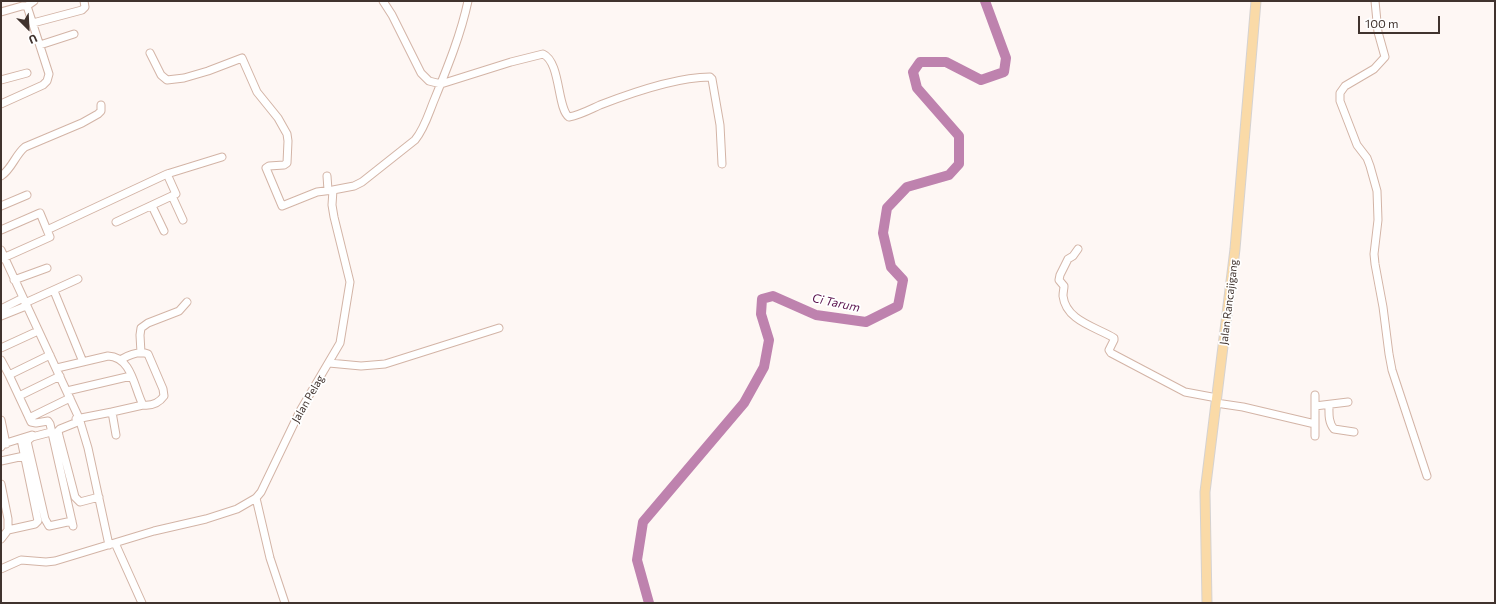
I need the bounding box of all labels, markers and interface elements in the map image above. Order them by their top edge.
north arrow [8,8,48,48]
scale bar [1360,8,1442,34]
text: 100 m [1365,16,1399,30]
text: U [27,32,39,47]
street label: Jalan Rancajigang [1217,259,1241,345]
water label: Ci Tarum [811,291,861,315]
street label: Jalan Pelag [289,373,327,425]

